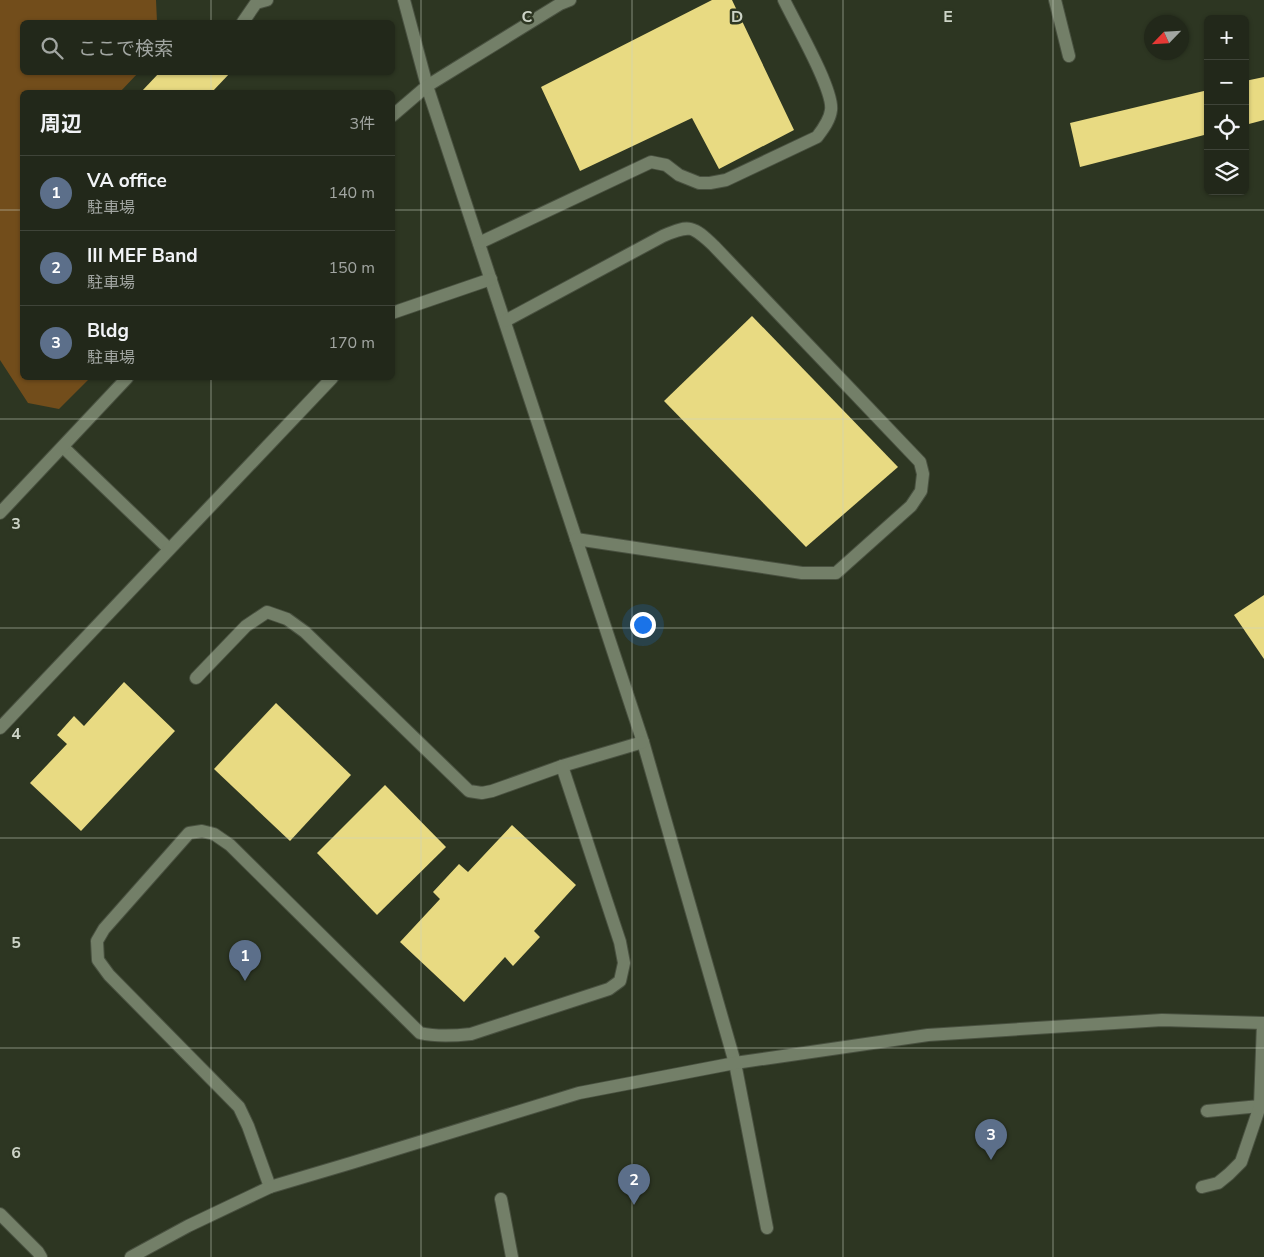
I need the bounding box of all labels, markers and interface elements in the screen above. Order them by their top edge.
text: C [522,6,533,28]
text: D [731,6,743,28]
text: E [943,6,953,28]
north arrow [1144,15,1189,60]
map controls [1204,15,1249,195]
button: + [1204,15,1249,60]
search box [20,20,395,75]
icon: search [38,34,66,62]
text: ここで検索 [78,36,173,62]
button: − [1204,60,1249,105]
button: locate [1204,105,1249,150]
text: 周辺 [40,110,82,138]
text: 3件 [349,113,375,135]
button: layers [1204,150,1249,195]
text: VA office [87,168,167,194]
text: 1 [51,182,61,204]
text: 140 m [328,182,375,204]
text: 駐車場 [87,197,135,219]
text: III MEF Band [87,243,198,269]
text: 2 [51,257,61,279]
text: 150 m [328,257,375,279]
text: 駐車場 [87,272,135,294]
text: Bldg [87,318,129,344]
text: 3 [51,332,61,354]
text: 170 m [328,332,375,354]
text: 駐車場 [87,347,135,369]
text: 3 [11,513,21,535]
your location [630,612,656,638]
text: 4 [11,723,21,745]
text: 5 [11,932,21,954]
pin: 1 [229,940,261,981]
pin: 3 [975,1119,1007,1160]
text: 6 [11,1142,21,1164]
pin: 2 [618,1164,650,1205]

